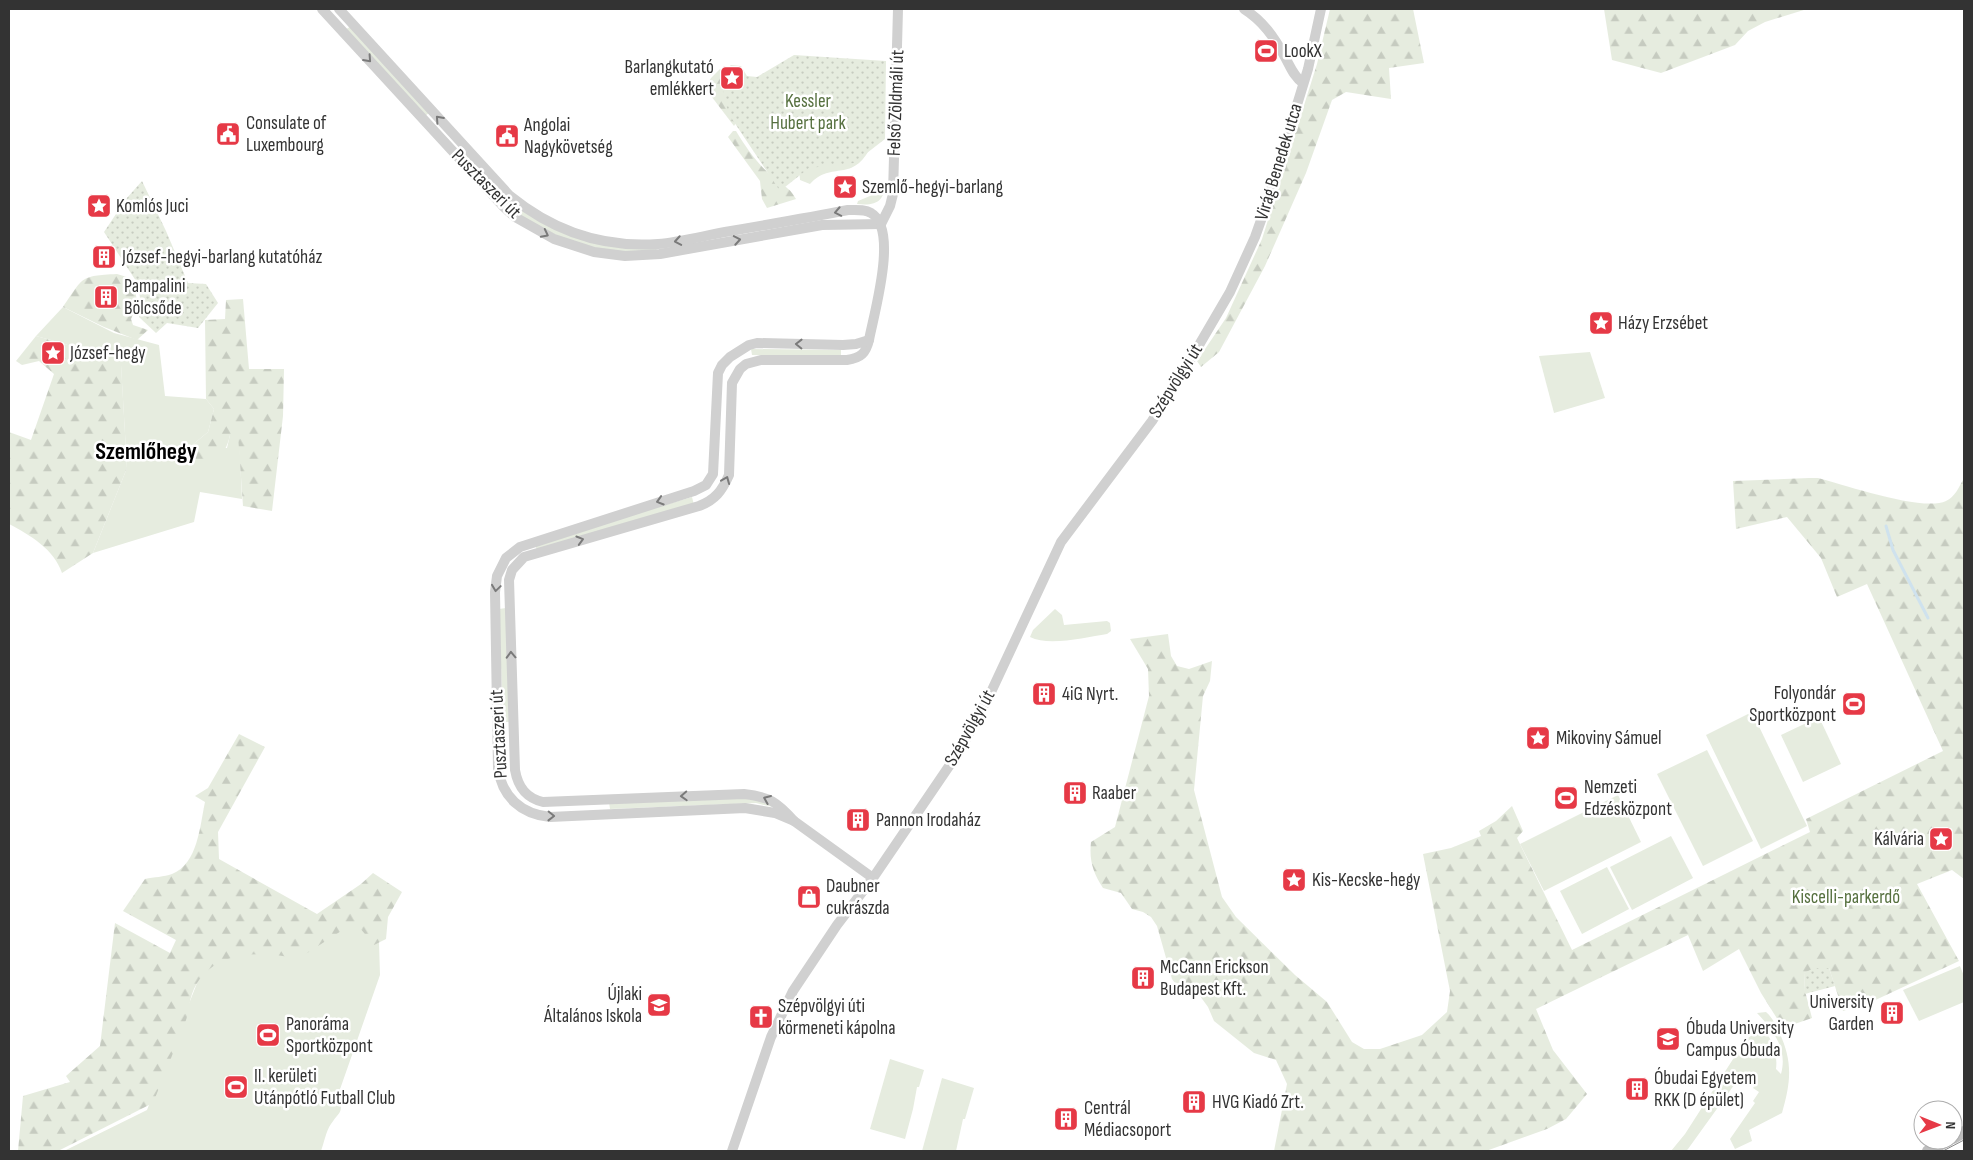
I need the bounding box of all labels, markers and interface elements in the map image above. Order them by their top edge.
sports icon: LookX [1253,38,1279,64]
place label: LookX [1284,40,1322,63]
street label: Felső Zöldmáli út [883,49,909,157]
one-way arrow [362,53,371,62]
place label: Barlangkutató emlékkert [624,56,714,101]
place icon: Barlangkutató emlékkert [719,65,745,91]
park label: Kessler Hubert park [770,90,846,135]
street label: Virág Benedek utca [1250,101,1308,223]
place label: Consulate of Luxembourg [246,112,327,157]
place label: Angolai Nagykövetség [523,114,613,159]
one-way arrow [436,115,445,124]
public building icon: Consulate of Luxembourg [215,121,241,147]
public building icon: Angolai Nagykövetség [494,123,520,149]
street label: Pusztaszeri út [446,144,526,224]
place icon: Szemlő-hegyi-barlang [832,174,858,200]
place label: Szemlő-hegyi-barlang [862,176,1003,199]
place icon: Komlós Juci [86,193,112,219]
place label: Komlós Juci [116,195,189,218]
one-way arrow [833,206,842,216]
one-way arrow [540,228,549,238]
one-way arrow [673,235,682,245]
one-way arrow [733,236,742,246]
building icon: József-hegyi-barlang kutatóház [91,244,117,270]
place label: József-hegyi-barlang kutatóház [121,246,323,269]
place label: Pampalini Bölcsőde [124,275,186,320]
building icon: Pampalini Bölcsőde [93,284,119,310]
place icon: Házy Erzsébet [1588,310,1614,336]
place label: Házy Erzsébet [1618,312,1708,335]
one-way arrow [794,339,802,349]
street label: Szépvölgyi út [1144,339,1208,423]
place icon: József-hegy [40,340,66,366]
place label: József-hegy [69,342,146,365]
district label: Szemlőhegy [95,437,197,466]
one-way arrow [720,476,730,485]
one-way arrow [656,496,665,506]
one-way arrow [576,535,584,545]
one-way arrow [491,584,501,592]
one-way arrow [505,651,516,659]
building icon: 4iG Nyrt. [1031,681,1057,707]
place label: Folyondár Sportközpont [1749,682,1837,727]
place label: 4iG Nyrt. [1062,683,1118,706]
street label: Szépvölgyi út [940,686,1000,770]
street label: Pusztaszeri út [485,689,513,779]
sports icon: Folyondár Sportközpont [1841,691,1867,717]
place icon: Mikoviny Sámuel [1525,725,1551,751]
place label: Mikoviny Sámuel [1556,727,1662,750]
place label: Nemzeti Edzésközpont [1584,776,1672,821]
building icon: Raaber [1062,780,1088,806]
place label: Raaber [1092,782,1137,805]
sports icon: Nemzeti Edzésközpont [1553,785,1579,811]
one-way arrow [680,791,688,802]
one-way arrow [763,795,772,806]
building icon: Pannon Irodaház [845,807,871,833]
place label: Pannon Irodaház [876,809,981,832]
one-way arrow [547,811,555,821]
place icon: Kálvária [1928,826,1954,852]
place label: Kálvária [1874,828,1924,851]
place icon: Kis-Kecske-hegy [1281,867,1307,893]
place label: Kis-Kecske-hegy [1312,869,1421,892]
place label: Daubner cukrászda [826,875,890,920]
shop icon: Daubner cukrászda [796,884,822,910]
park label: Kiscelli-parkerdő [1792,886,1900,909]
place label: McCann Erickson Budapest Kft. [1160,956,1269,1001]
building icon: McCann Erickson Budapest Kft. [1130,965,1156,991]
place label: Újlaki Általános Iskola [543,983,642,1028]
place label: University Garden [1809,991,1875,1036]
school or university icon: Újlaki Általános Iskola [646,992,672,1018]
place label: Szépvölgyi úti körmeneti kápolna [778,995,896,1040]
building icon: University Garden [1879,1000,1905,1026]
church icon: Szépvölgyi úti körmeneti kápolna [748,1004,774,1030]
place label: Panoráma Sportközpont [286,1013,373,1058]
place label: Óbuda University Campus Óbuda [1686,1017,1795,1062]
sports icon: Panoráma Sportközpont [255,1022,281,1048]
school or university icon: Óbuda University Campus Óbuda [1655,1026,1681,1052]
place label: II. kerületi Utánpótló Futball Club [254,1065,395,1110]
place label: Óbudai Egyetem RKK (D épület) [1654,1067,1756,1112]
sports icon: II. kerületi Utánpótló Futball Club [223,1074,249,1100]
building icon: Óbudai Egyetem RKK (D épület) [1624,1076,1650,1102]
building icon: HVG Kiadó Zrt. [1181,1089,1207,1115]
place label: HVG Kiadó Zrt. [1212,1091,1304,1114]
place label: Centrál Médiacsoport [1084,1097,1171,1142]
north arrow [1913,1100,1963,1150]
building icon: Centrál Médiacsoport [1053,1106,1079,1132]
text: N [1942,1121,1959,1129]

